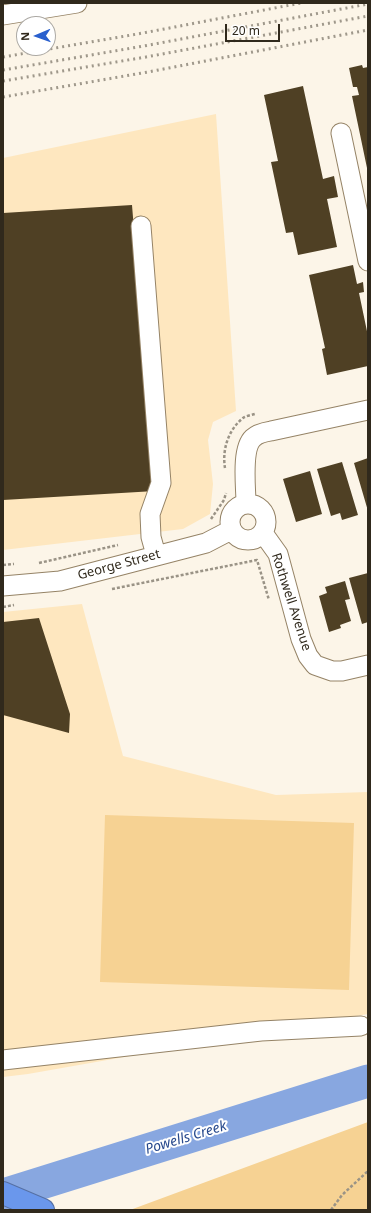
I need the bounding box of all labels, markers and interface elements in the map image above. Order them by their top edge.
north arrow [16,16,56,56]
scale bar [227,16,282,42]
text: 20 m [232,22,260,39]
text: N [17,32,32,41]
street label: George Street [76,546,162,584]
street label: Rothwell Avenue [268,551,314,653]
water label: Powells Creek [143,1118,229,1158]

